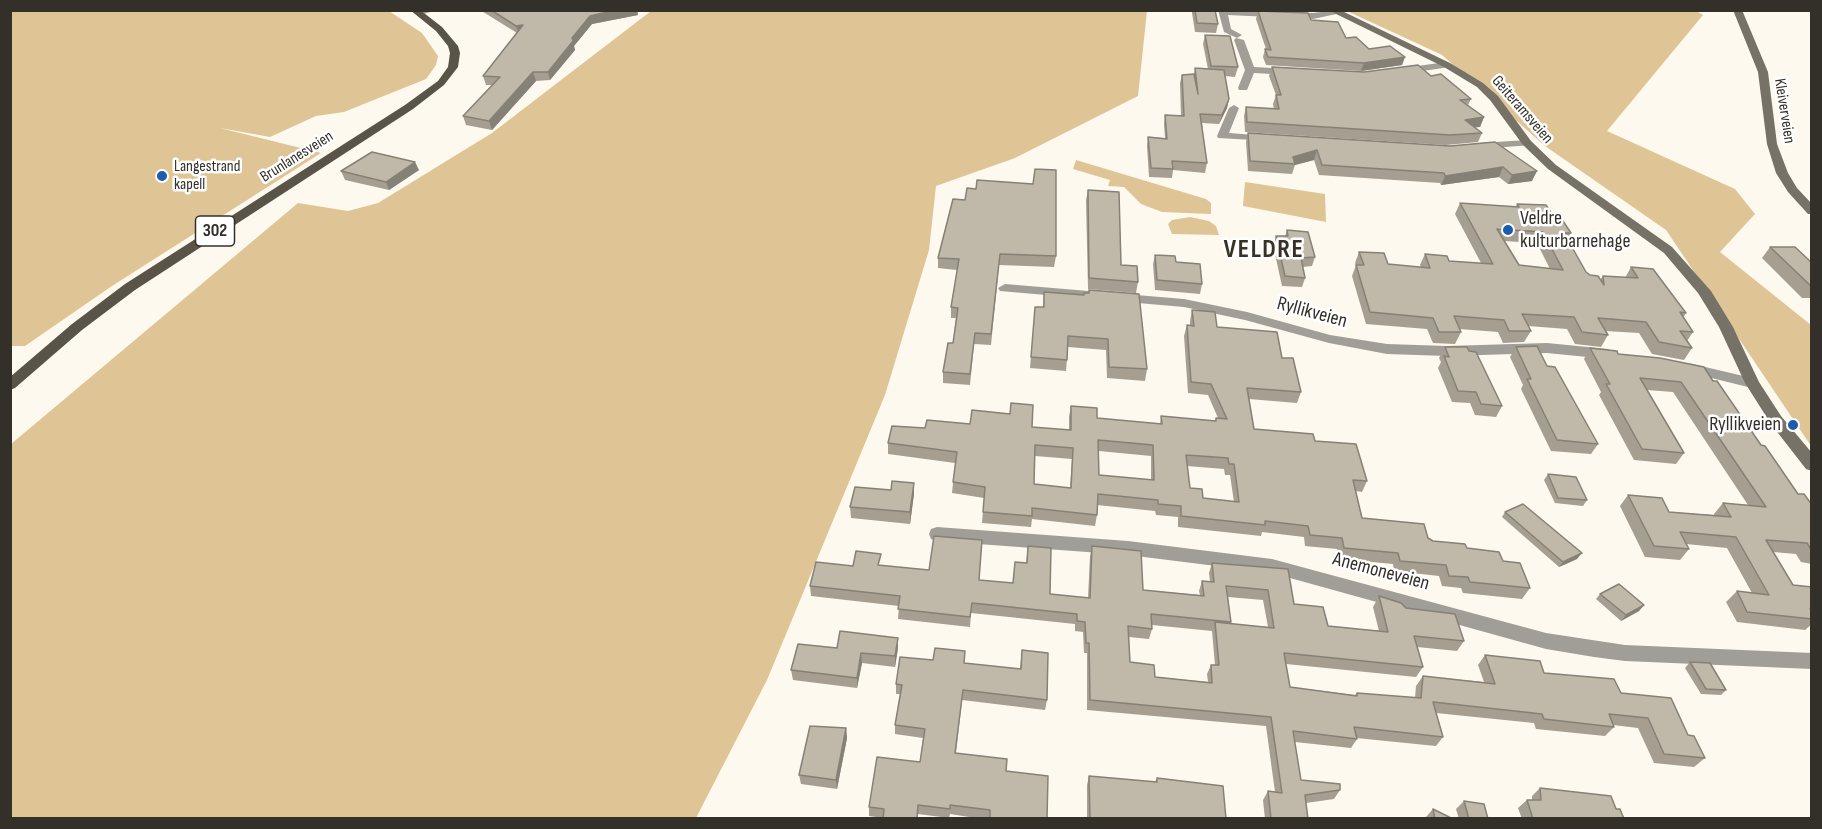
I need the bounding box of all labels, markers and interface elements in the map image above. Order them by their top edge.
street label: Geiteramsveien [1487,72,1557,148]
street label: Kleiverveien [1769,77,1799,145]
street label: Brunlanesveien [257,127,337,187]
place label: Langestrand kapell [174,157,240,195]
marker: Langestrand kapell [155,169,169,183]
place label: Veldre kulturbarnehage [1520,207,1630,254]
road number: 302 [196,216,234,246]
marker: Veldre kulturbarnehage [1501,223,1515,237]
district label: VELDRE [1224,234,1304,266]
street label: Ryllikveien [1274,292,1350,334]
place label: Ryllikveien [1709,413,1781,437]
marker: Ryllikveien [1786,418,1800,432]
street label: Anemoneveien [1330,548,1432,596]

